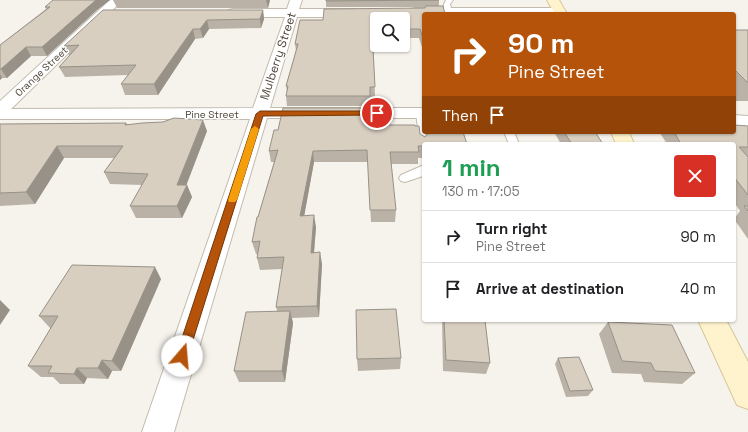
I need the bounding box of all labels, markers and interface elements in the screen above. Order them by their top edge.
street label: Mulberry Street [256,10,300,102]
map controls [370,12,410,52]
button: search [370,12,410,52]
text: 90 m [508,25,574,61]
icon: right [442,28,494,80]
street label: Orange Street [12,43,71,99]
text: Pine Street [508,60,605,83]
pin [360,96,394,130]
icon: arrive [366,102,388,124]
icon: arrive [486,104,508,126]
text: Then [442,106,478,125]
street label: Pine Street [185,108,239,121]
text: 1 min [442,152,501,183]
button: close [674,155,716,197]
text: 130 m · 17:05 [442,183,519,200]
text: Turn right [476,219,547,238]
icon: right [442,226,464,248]
text: 90 m [680,227,716,246]
text: Pine Street [476,238,546,255]
icon: arrive [442,278,464,300]
text: Arrive at destination [476,279,624,298]
text: 40 m [680,279,716,298]
position arrow [161,335,203,377]

